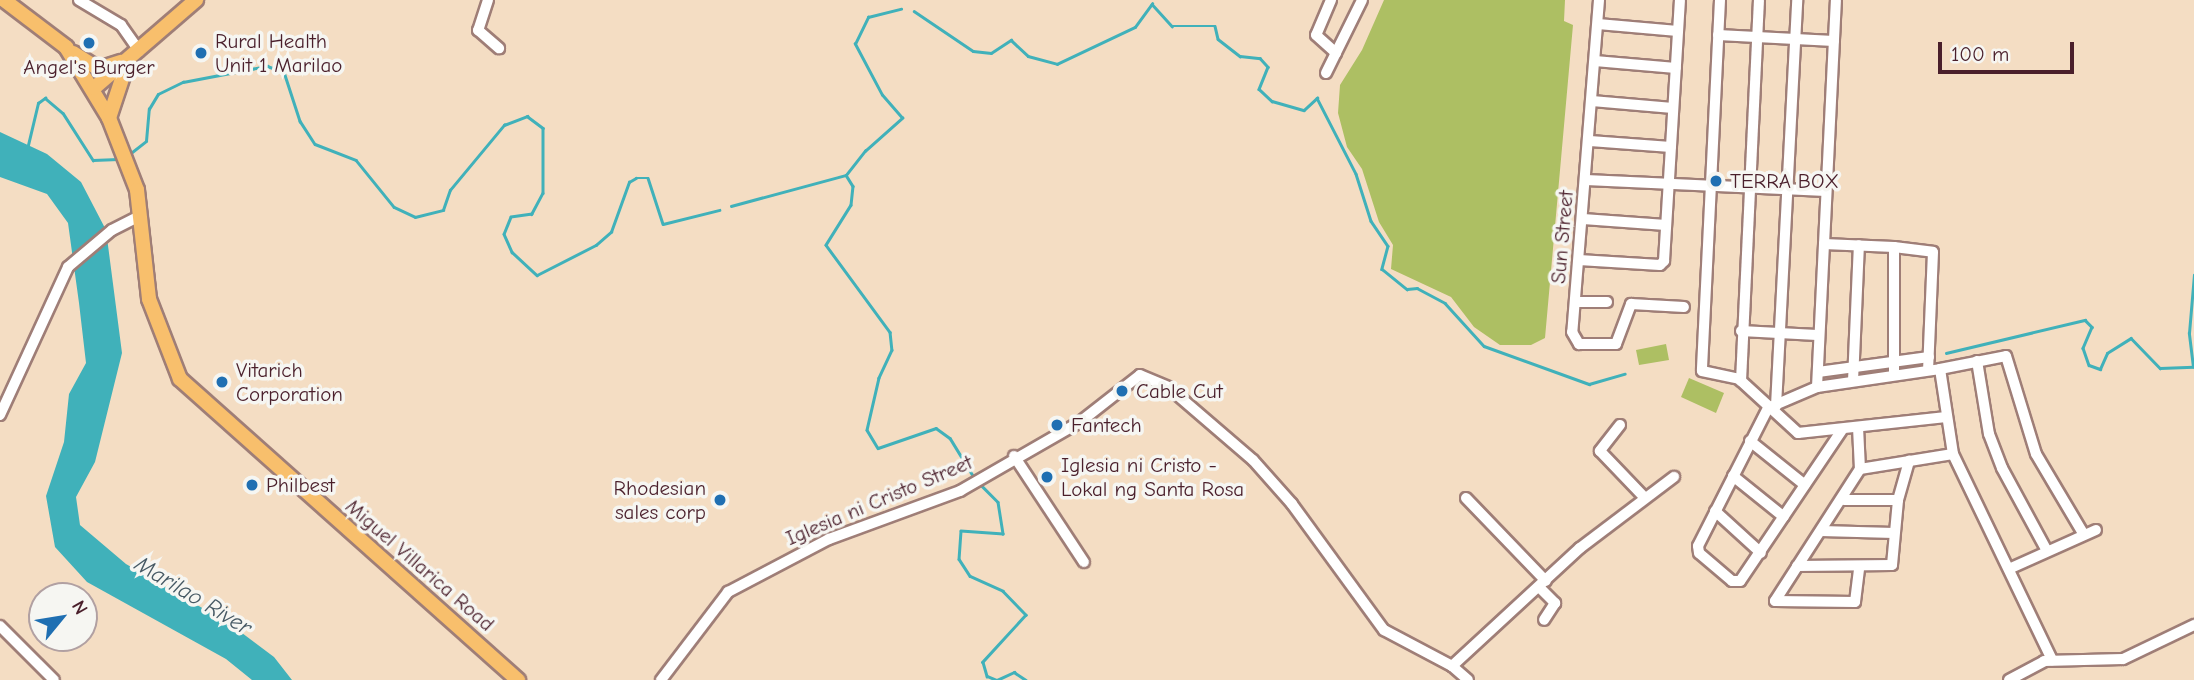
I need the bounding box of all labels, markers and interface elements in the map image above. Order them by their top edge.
place label: Rural Health Unit 1 Marilao [215,28,342,78]
scale bar [1942,28,2078,72]
marker: Angel's Burger [81,35,97,51]
text: 100 m [1951,42,2009,66]
marker: Rural Health Unit 1 Marilao [193,45,209,61]
place label: Angel's Burger [23,54,155,80]
place label: TERRA BOX [1730,168,1839,194]
marker: TERRA BOX [1708,173,1724,189]
street label: Sun Street [1545,189,1579,285]
place label: Vitarich Corporation [236,357,343,407]
marker: Vitarich Corporation [214,374,230,390]
place label: Cable Cut [1136,378,1223,404]
marker: Cable Cut [1114,383,1130,399]
place label: Fantech [1071,412,1142,438]
marker: Fantech [1049,417,1065,433]
street label: Iglesia ni Cristo Street [782,449,976,551]
place label: Iglesia ni Cristo - Lokal ng Santa Rosa [1061,452,1244,502]
marker: Iglesia ni Cristo - Lokal ng Santa Rosa [1039,469,1055,485]
place label: Philbest [266,472,335,498]
place label: Rhodesian sales corp [614,475,706,525]
marker: Philbest [244,477,260,493]
marker: Rhodesian sales corp [712,492,728,508]
street label: Miguel Villarica Road [340,494,500,636]
water label: Marilao River [130,550,256,642]
north arrow [28,582,98,652]
text: N [67,597,92,618]

